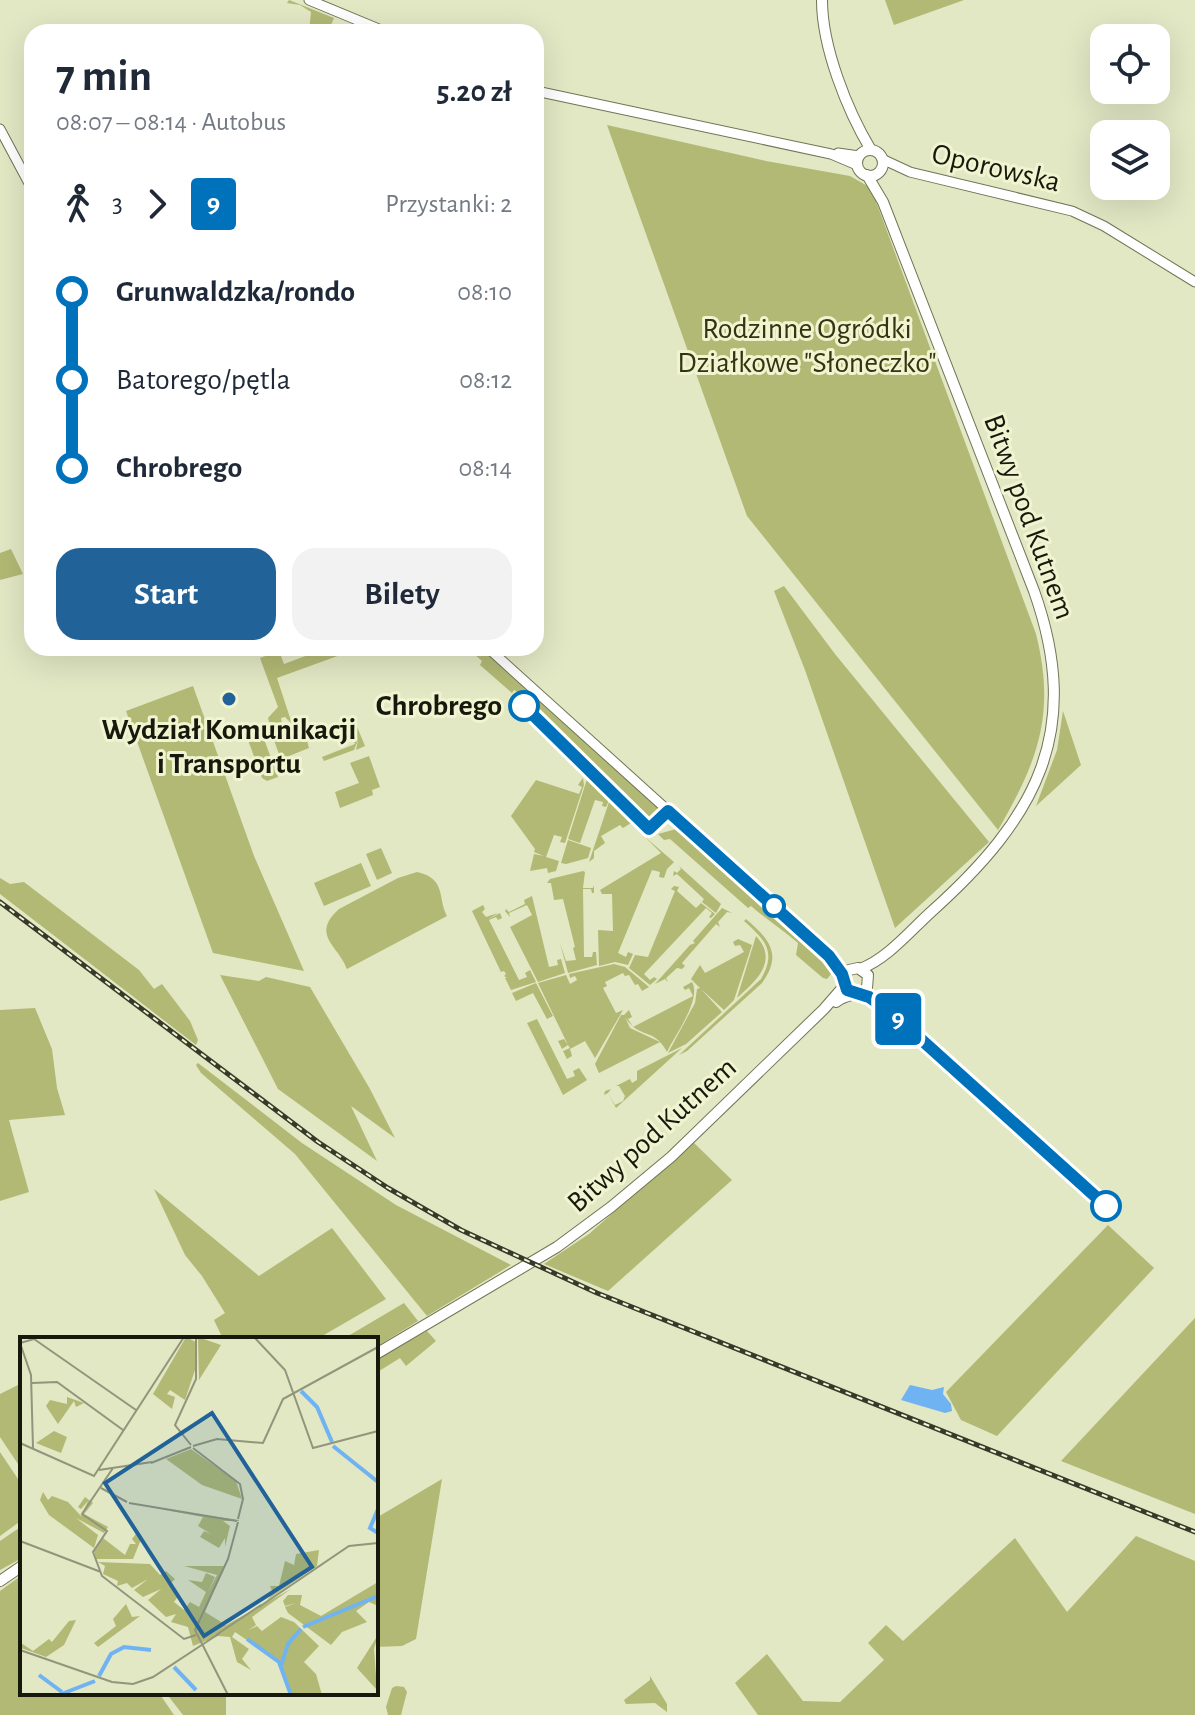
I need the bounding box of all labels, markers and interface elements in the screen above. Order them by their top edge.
map controls [1090,24,1170,200]
button: locate [1090,24,1170,104]
text: 7 min [56,55,152,99]
text: 5.20 zł [437,77,512,107]
text: 08:07 – 08:14 · Autobus [56,109,286,135]
button: layers [1090,120,1170,200]
street label: Oporowska [929,139,1063,197]
icon: walk [56,182,100,226]
icon: forward [135,182,179,226]
text: 9 [207,190,220,218]
text: 3 [112,191,123,217]
text: Przystanki: 2 [385,191,512,217]
text: Grunwaldzka/rondo [116,277,355,307]
text: 08:10 [457,279,512,305]
park label: Rodzinne Ogródki Działkowe "Słoneczko" [677,314,937,378]
text: Batorego/pętla [116,365,291,395]
text: 08:12 [459,367,512,393]
street label: Bitwy pod Kutnem [978,411,1080,623]
text: Chrobrego [116,453,242,483]
text: 08:14 [459,455,512,481]
button: Start [56,548,276,640]
button: Bilety [292,548,512,640]
marker: Wydział Komunikacji i Transportu [220,690,238,708]
place label: Chrobrego [376,691,502,721]
marker: Chrobrego [509,691,539,721]
place label: Wydział Komunikacji i Transportu [102,715,356,779]
unlabelled marker [763,895,785,917]
line badge: 9 [872,993,924,1045]
text: 9 [891,1005,905,1033]
street label: Bitwy pod Kutnem [562,1052,742,1218]
unlabelled marker [1091,1191,1121,1221]
inset map [20,1337,378,1695]

